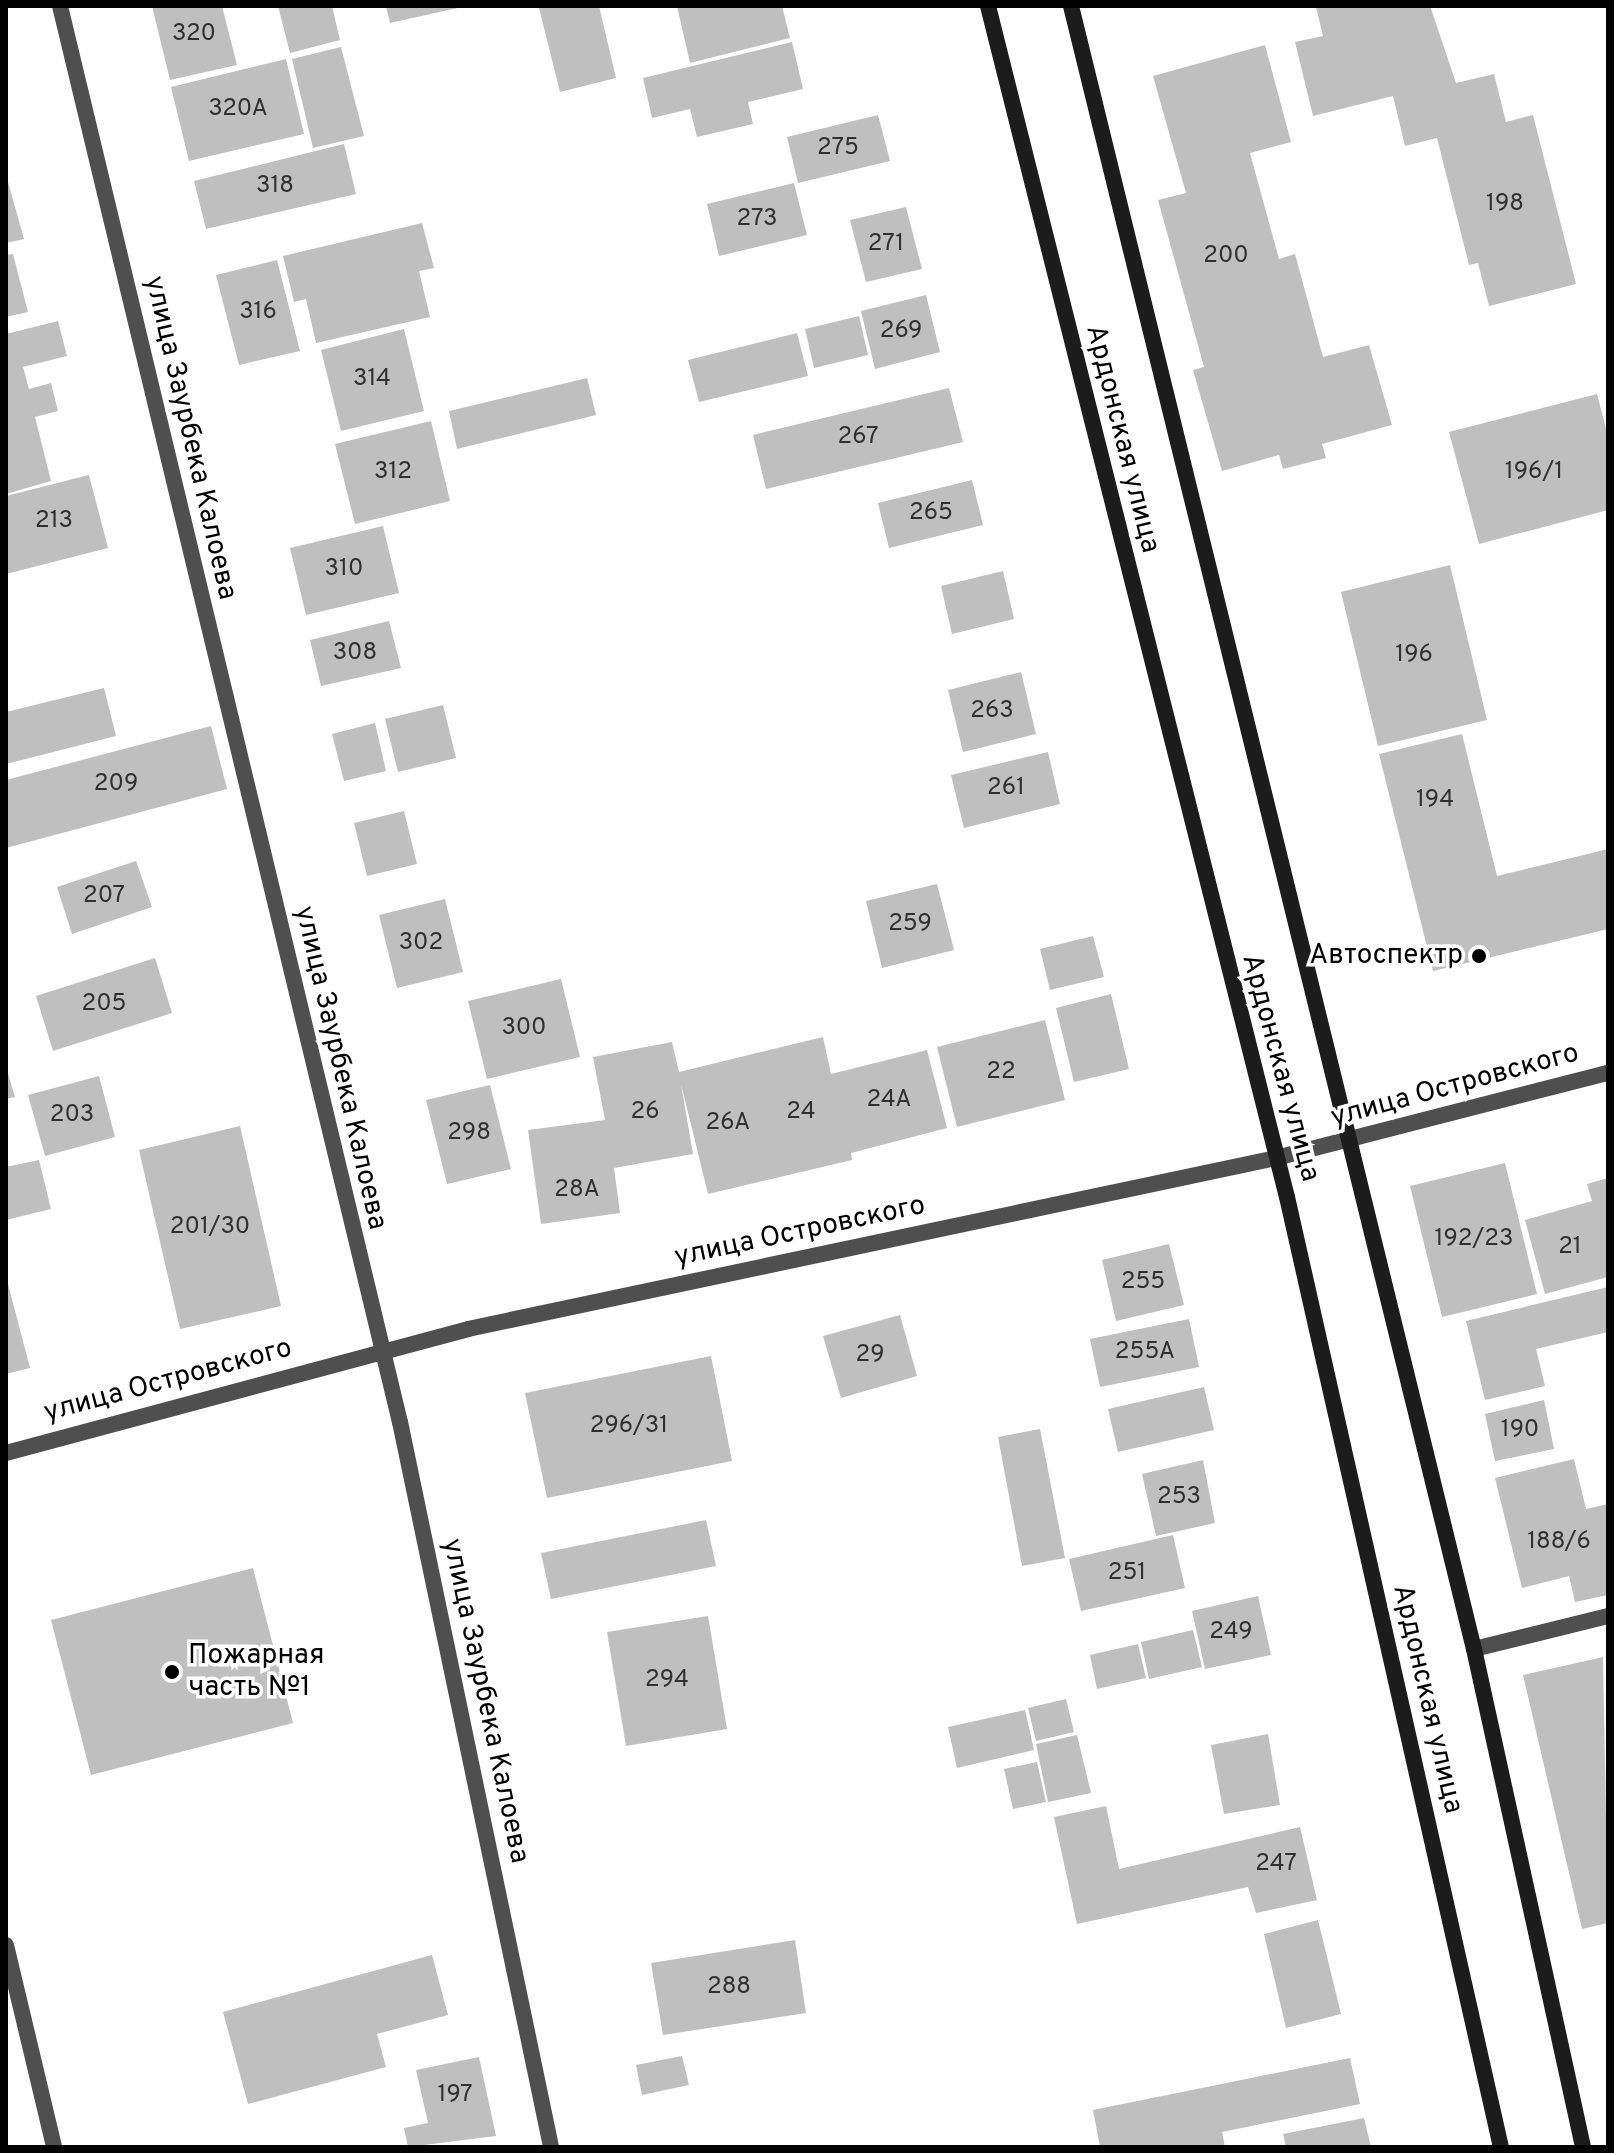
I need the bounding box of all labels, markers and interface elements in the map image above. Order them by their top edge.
house number: 320 [172,21,216,49]
house number: 320А [208,96,268,124]
house number: 275 [817,135,859,163]
house number: 318 [256,173,294,201]
house number: 198 [1486,191,1524,219]
house number: 273 [736,206,778,234]
house number: 271 [868,231,904,259]
house number: 200 [1203,243,1249,271]
street label: улица Заурбека Калоева [136,273,244,603]
house number: 316 [239,299,277,327]
house number: 269 [880,318,922,346]
street label: Ардонская улица [1077,321,1167,557]
house number: 314 [353,366,391,394]
house number: 267 [837,424,879,452]
house number: 312 [374,459,412,487]
house number: 196/1 [1505,459,1563,487]
house number: 265 [909,500,953,528]
house number: 213 [35,508,73,536]
house number: 310 [325,556,363,584]
house number: 308 [333,640,377,668]
house number: 196 [1395,642,1433,670]
house number: 263 [970,698,1014,726]
house number: 209 [94,771,138,799]
house number: 261 [987,775,1025,803]
house number: 194 [1416,787,1454,815]
house number: 207 [83,883,125,911]
street label: улица Заурбека Калоева [286,903,394,1233]
house number: 259 [888,911,932,939]
house number: 302 [399,930,443,958]
place label: Автоспектр [1309,939,1463,973]
marker: Автоспектр [1470,947,1488,965]
street label: Ардонская улица [1234,951,1326,1185]
house number: 205 [82,991,126,1019]
house number: 300 [502,1015,546,1043]
street label: улица Островского [1327,1037,1583,1135]
house number: 22 [986,1059,1016,1087]
house number: 24А [866,1087,912,1115]
house number: 26 [630,1099,660,1127]
house number: 24 [786,1099,816,1127]
house number: 203 [50,1102,94,1130]
house number: 26А [706,1110,750,1138]
house number: 298 [447,1120,491,1148]
house number: 28А [554,1177,600,1205]
street label: улица Островского [672,1189,928,1275]
house number: 201/30 [170,1214,250,1242]
house number: 192/23 [1435,1226,1513,1254]
house number: 21 [1558,1234,1582,1262]
house number: 255 [1121,1269,1165,1297]
street label: улица Островского [40,1332,296,1430]
house number: 255А [1115,1339,1175,1367]
house number: 29 [855,1342,885,1370]
house number: 296/31 [590,1413,668,1441]
house number: 190 [1501,1417,1539,1445]
house number: 253 [1157,1484,1201,1512]
house number: 188/6 [1527,1529,1591,1557]
street label: улица Заурбека Калоева [434,1536,536,1866]
house number: 251 [1108,1560,1146,1588]
street label: Ардонская улица [1384,1581,1470,1817]
house number: 249 [1209,1619,1253,1647]
place label: Пожарная часть №1 [188,1639,325,1705]
marker: Пожарная часть №1 [163,1663,181,1681]
house number: 294 [645,1667,689,1695]
house number: 247 [1255,1851,1297,1879]
house number: 288 [707,1974,751,2002]
house number: 197 [437,2082,473,2110]

